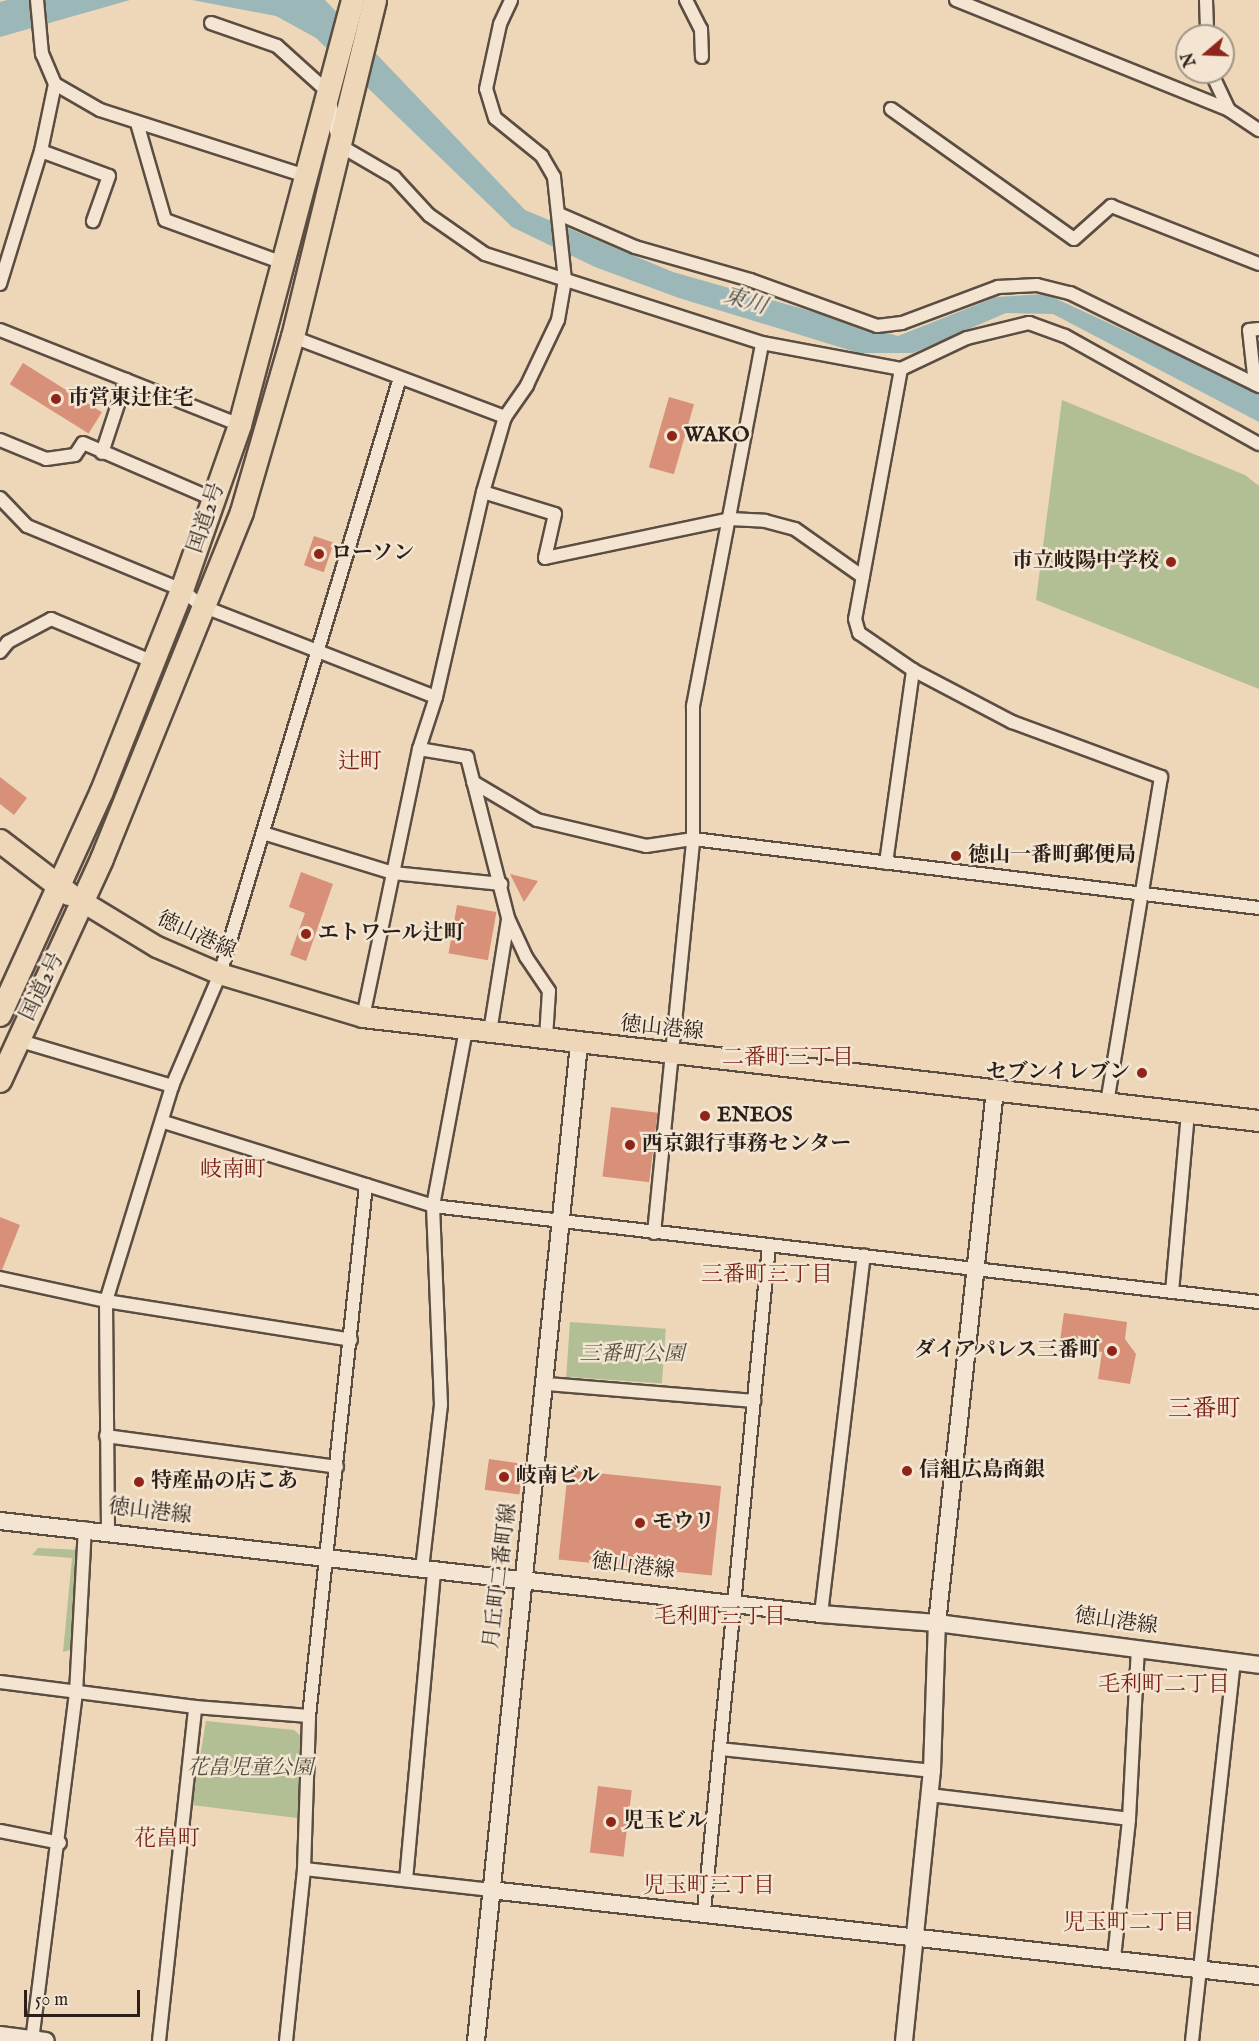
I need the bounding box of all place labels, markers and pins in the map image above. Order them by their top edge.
place label: 市営東辻住宅 [68,386,194,412]
marker: 市営東辻住宅 [49,392,63,406]
place label: WAKO [684,423,749,449]
marker: WAKO [665,429,679,443]
place label: ローソン [331,541,415,567]
marker: ローソン [312,547,326,561]
place label: 市立岐陽中学校 [1012,549,1159,575]
marker: 市立岐陽中学校 [1164,555,1178,569]
place label: 徳山一番町郵便局 [968,843,1136,869]
marker: 徳山一番町郵便局 [949,849,963,863]
place label: エトワール辻町 [318,921,465,947]
marker: エトワール辻町 [299,927,313,941]
place label: セブンイレブン [983,1060,1130,1086]
marker: セブンイレブン [1135,1066,1149,1080]
place label: ENEOS [717,1103,792,1129]
marker: ENEOS [698,1109,712,1123]
place label: 西京銀行事務センター [642,1132,852,1158]
marker: 西京銀行事務センター [623,1138,637,1152]
place label: ダイアパレス三番町 [911,1338,1100,1364]
marker: ダイアパレス三番町 [1105,1344,1119,1358]
place label: 信組広島商銀 [919,1458,1045,1484]
place label: 岐南ビル [516,1464,600,1490]
marker: 信組広島商銀 [900,1464,914,1478]
place label: 特産品の店こあ [151,1469,298,1495]
marker: 岐南ビル [497,1470,511,1484]
marker: 特産品の店こあ [132,1475,146,1489]
place label: モウリ [652,1510,715,1536]
marker: モウリ [633,1516,647,1530]
place label: 児玉ビル [623,1809,707,1835]
marker: 児玉ビル [604,1815,618,1829]

